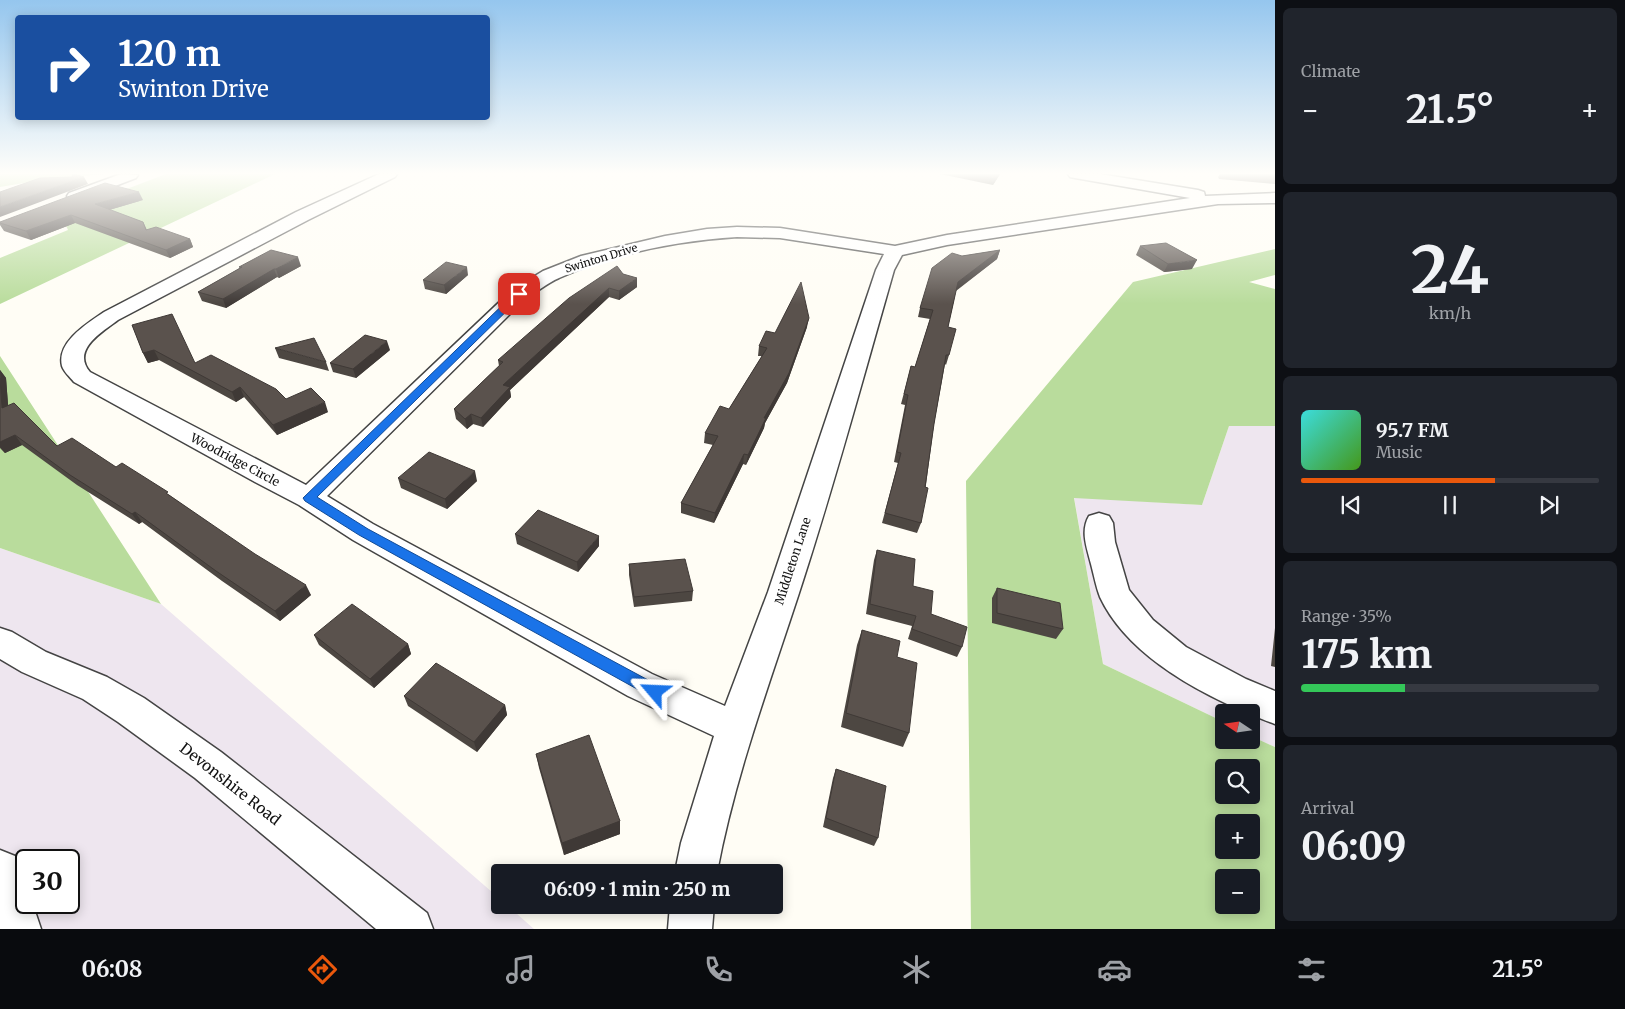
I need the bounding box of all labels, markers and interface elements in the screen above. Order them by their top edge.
text: 120 m [118,32,221,76]
icon: right [35,35,100,100]
text: Climate [1301,61,1360,81]
text: Swinton Drive [118,75,269,103]
text: 21.5° [1406,86,1494,133]
text: − [1301,92,1320,128]
text: + [1580,92,1599,128]
text: 24 [1411,229,1489,311]
street label: Swinton Drive [563,240,639,276]
pin [498,273,540,315]
icon: arrive [505,280,533,308]
text: km/h [1429,303,1471,323]
text: 95.7 FM [1376,418,1449,442]
street label: Woodridge Circle [187,429,282,489]
text: Music [1376,442,1422,462]
icon: previous [1337,491,1365,519]
icon: pause [1436,491,1464,519]
icon: next [1535,491,1563,519]
street label: Middleton Lane [771,515,814,606]
text: Range · 35% [1301,606,1392,626]
text: 175 km [1301,631,1432,678]
position arrow [628,665,680,717]
north arrow [1215,704,1260,749]
map controls [1215,704,1260,914]
street label: Devonshire Road [176,738,285,829]
button: search [1215,759,1260,804]
text: Arrival [1301,798,1354,818]
button: + [1215,814,1260,859]
text: 06:09 [1301,823,1407,870]
speed limit sign: 30 [15,849,80,914]
button: − [1215,869,1260,914]
text: 06:09 · 1 min · 250 m [544,877,730,901]
icon: directions [305,952,340,987]
icon: music [503,952,538,987]
icon: phone [701,952,736,987]
icon: climate [899,952,934,987]
icon: car [1097,952,1132,987]
icon: filters [1294,952,1329,987]
text: 06:08 [81,955,142,983]
text: 21.5° [1492,955,1544,983]

